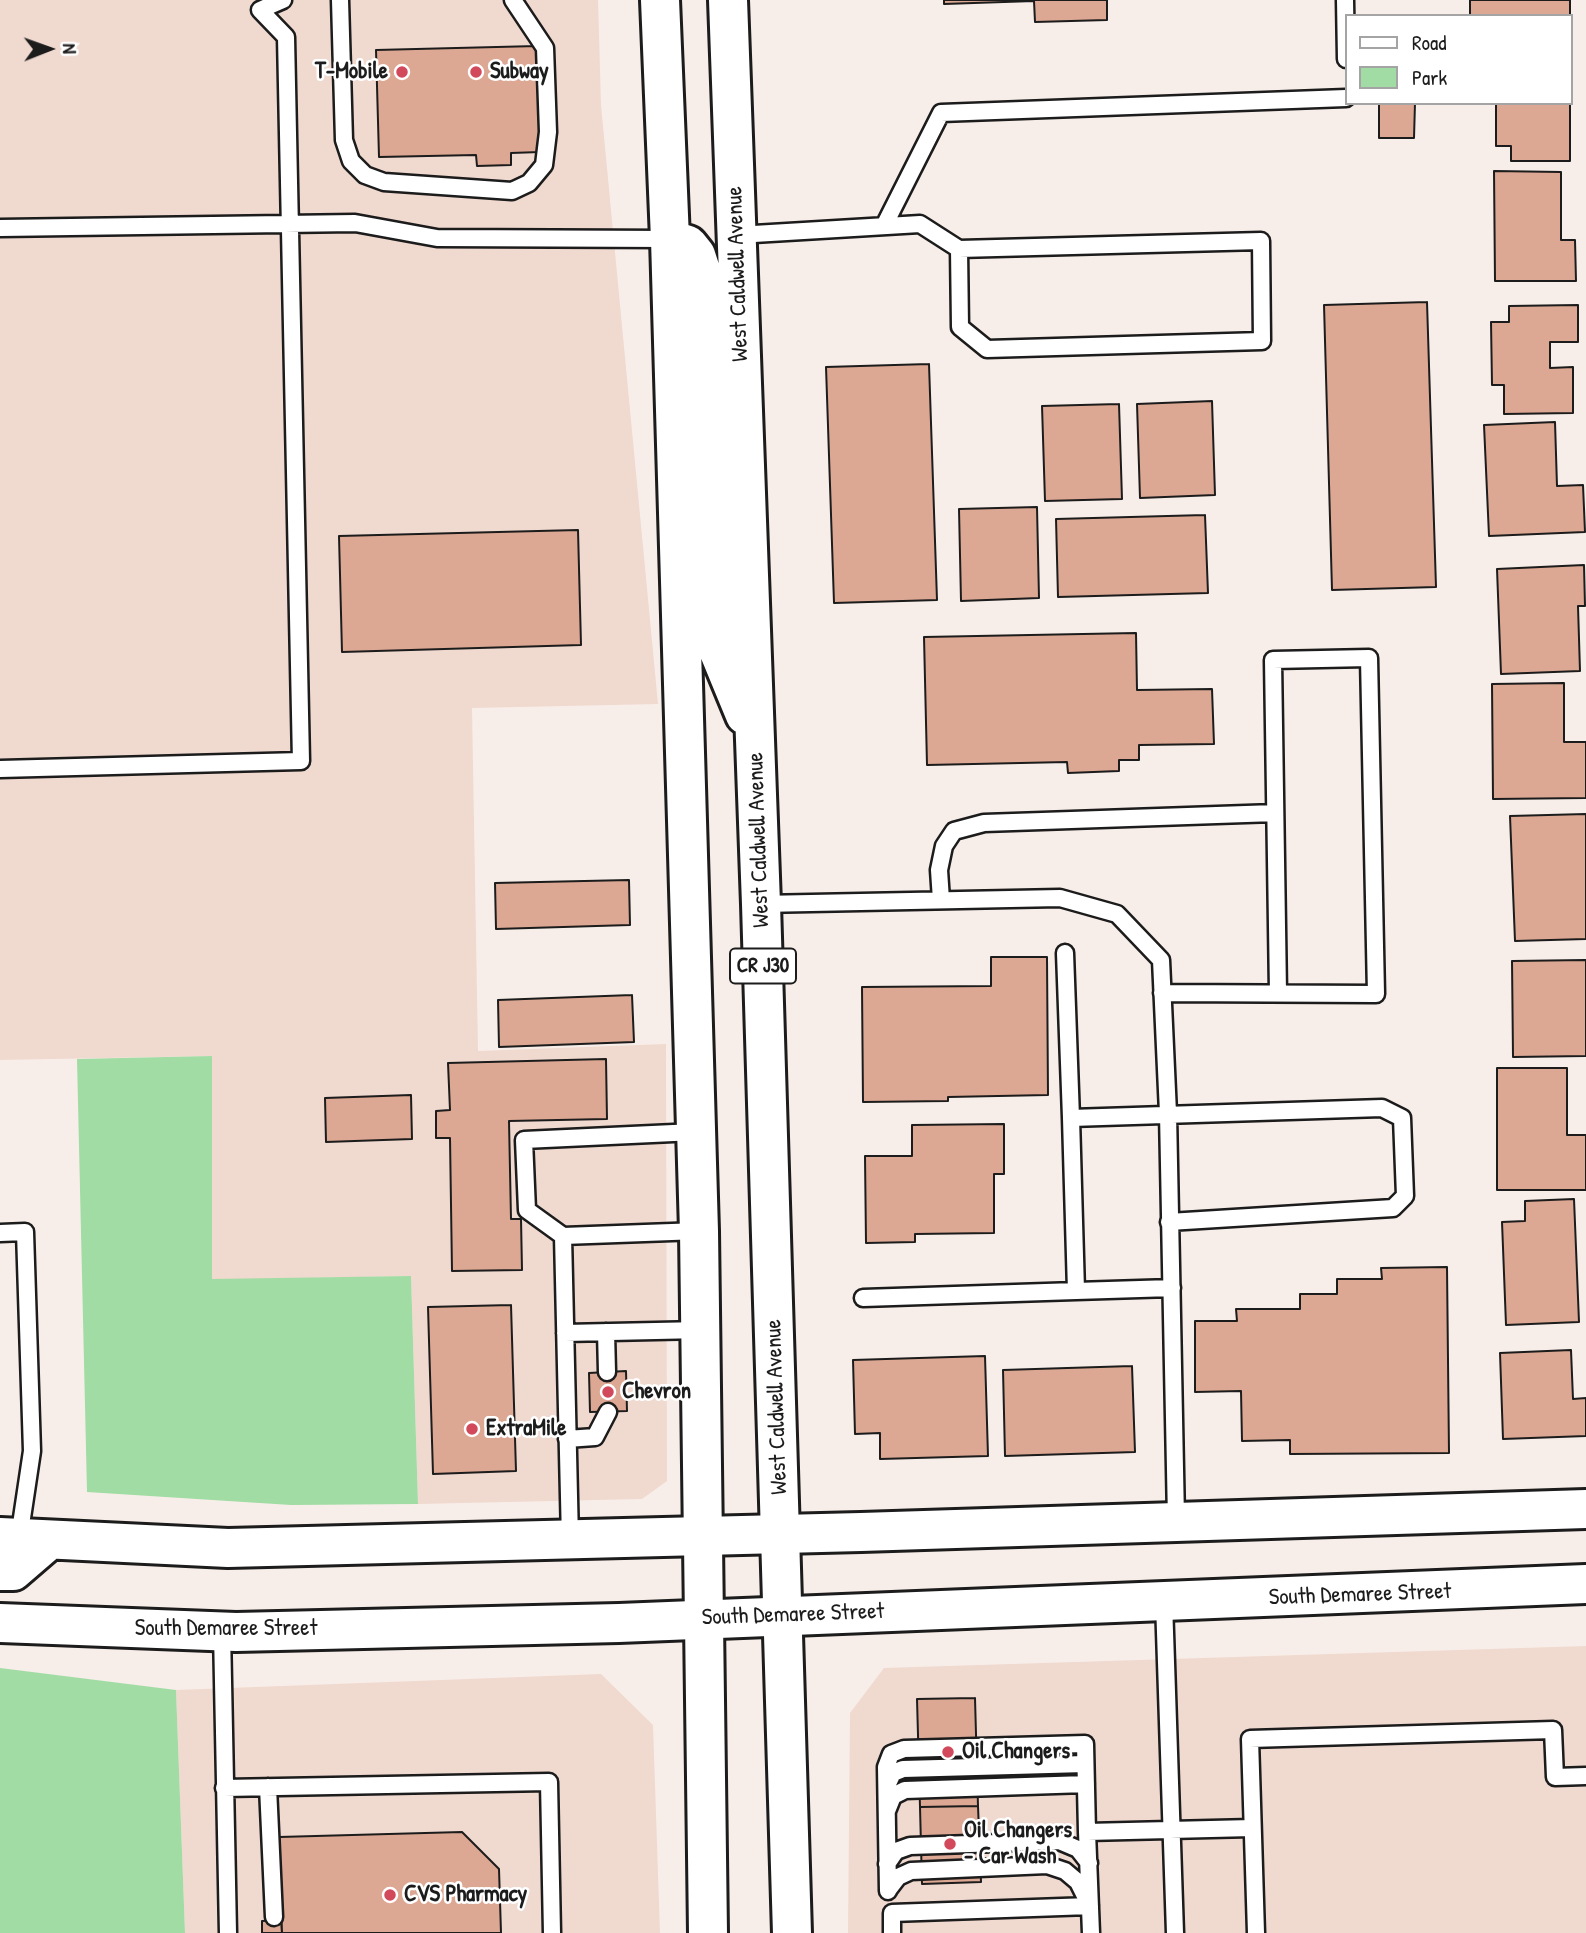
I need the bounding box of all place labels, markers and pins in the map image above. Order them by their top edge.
place label: T-Mobile [315,58,388,86]
place label: Subway [490,58,549,86]
marker: T-Mobile [394,64,410,80]
marker: Subway [468,64,484,80]
place label: Chevron [622,1378,691,1406]
marker: Chevron [600,1384,616,1400]
place label: ExtraMile [486,1415,566,1443]
marker: ExtraMile [464,1421,480,1437]
place label: Oil Changers [962,1738,1070,1766]
marker: Oil Changers [940,1744,956,1760]
place label: Oil Changers - Car Wash [964,1817,1072,1871]
marker: Oil Changers - Car Wash [942,1836,958,1852]
place label: CVS Pharmacy [404,1881,527,1909]
marker: CVS Pharmacy [382,1887,398,1903]

